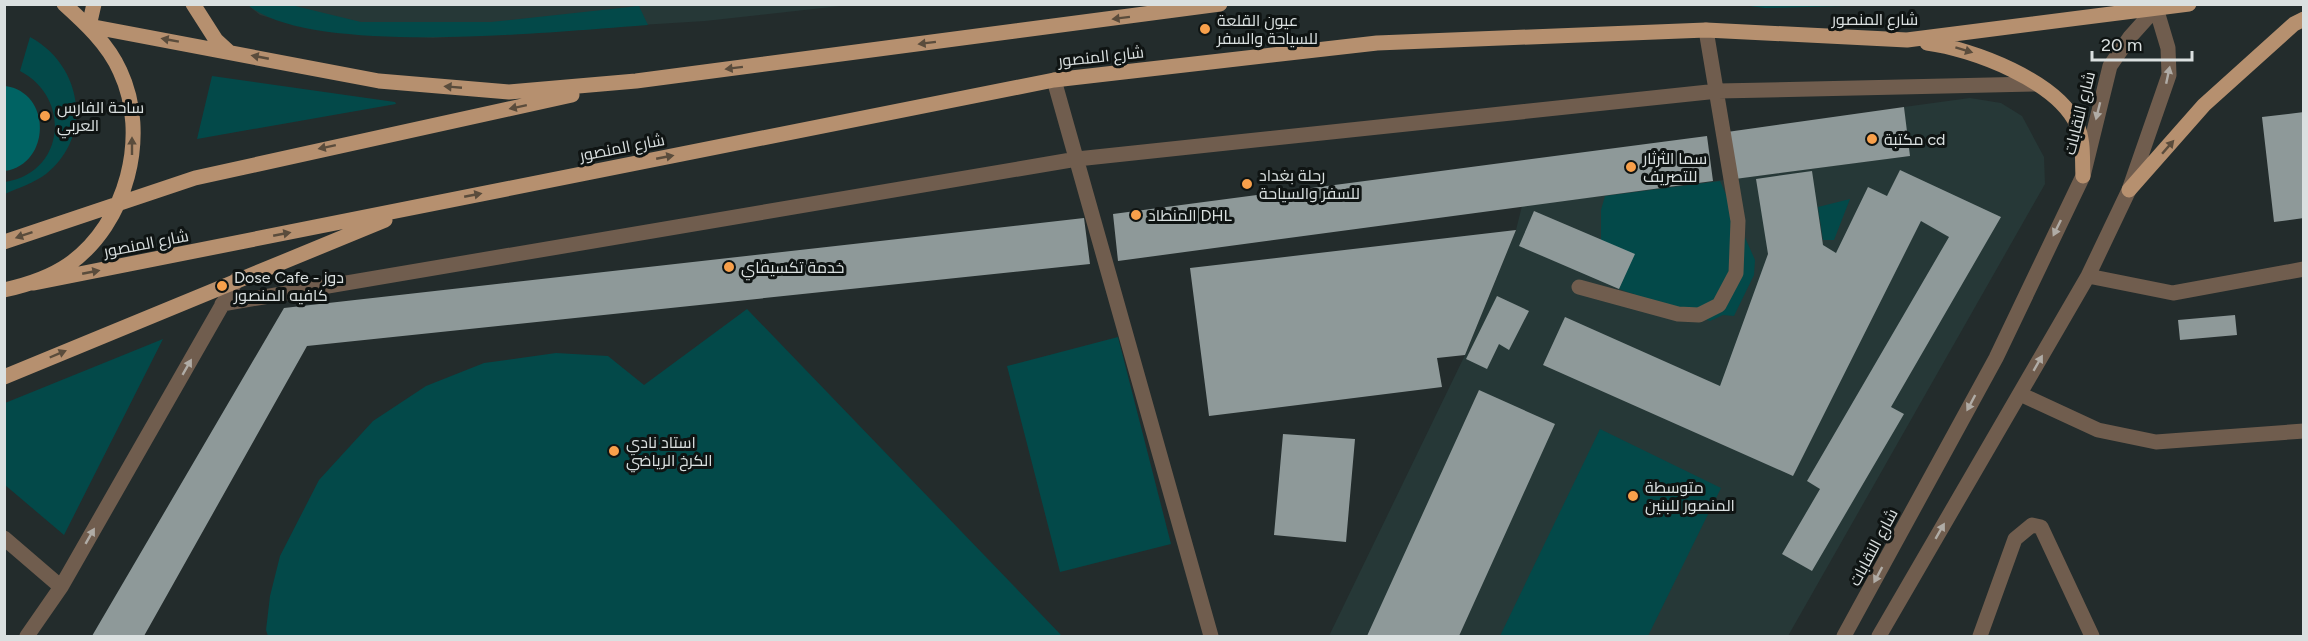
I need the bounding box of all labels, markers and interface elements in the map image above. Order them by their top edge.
street label: شارع المنصور [1831,10,1918,31]
place label: عيون القلعة للسياحة والسفر [1216,11,1318,48]
one-way arrow [1111,13,1130,22]
marker: عيون القلعة للسياحة والسفر [1198,22,1212,36]
scale bar [2092,24,2192,62]
text: 20 m [2101,34,2142,56]
one-way arrow [161,36,180,45]
one-way arrow [918,38,937,48]
street label: شارع المنصور [1056,43,1145,73]
one-way arrow [1955,46,1973,55]
one-way arrow [251,52,270,61]
one-way arrow [725,64,744,73]
one-way arrow [2164,66,2173,85]
street label: شارع النقابات [2060,70,2101,157]
one-way arrow [443,82,462,92]
place label: ساحة الفارس العربي [57,98,144,139]
one-way arrow [508,102,527,112]
one-way arrow [2093,102,2103,121]
marker: ساحة الفارس العربي [38,109,52,123]
street label: شارع المنصور [577,130,667,167]
place label: مكتبة cd [1884,130,1945,149]
marker: مكتبة cd [1865,132,1879,146]
one-way arrow [127,136,137,155]
one-way arrow [2161,139,2175,154]
one-way arrow [318,143,336,153]
place label: سما الثرثار للتصريف [1642,149,1707,186]
one-way arrow [655,152,674,161]
marker: سما الثرثار للتصريف [1624,160,1638,174]
place label: رحلة بغداد للسفر والسياحة [1259,166,1360,203]
marker: رحلة بغداد للسفر والسياحة [1240,177,1254,191]
one-way arrow [464,190,483,199]
place label: المنطاد DHL [1148,206,1233,225]
marker: المنطاد DHL [1129,208,1143,222]
one-way arrow [2053,220,2062,237]
street label: شارع المنصور [101,226,191,263]
one-way arrow [273,229,292,238]
one-way arrow [15,230,33,240]
place label: خدمة تكسيفاي [741,258,844,281]
marker: خدمة تكسيفاي [722,260,736,274]
one-way arrow [82,267,101,276]
place label: Dose Cafe - دوز كافيه المنصور [233,268,344,305]
marker: Dose Cafe - دوز كافيه المنصور [215,279,229,293]
one-way arrow [50,349,68,359]
one-way arrow [2033,354,2043,371]
one-way arrow [181,359,192,375]
one-way arrow [1966,395,1976,412]
place label: استاد نادي الكرخ الرياضي [626,433,712,473]
marker: استاد نادي الكرخ الرياضي [607,444,621,458]
place label: متوسطة المنصور للبنين [1645,478,1735,516]
marker: متوسطة المنصور للبنين [1626,489,1640,503]
street label: شارع النقابات [1845,505,1904,590]
one-way arrow [1935,523,1946,539]
one-way arrow [85,527,95,544]
one-way arrow [1873,566,1883,583]

